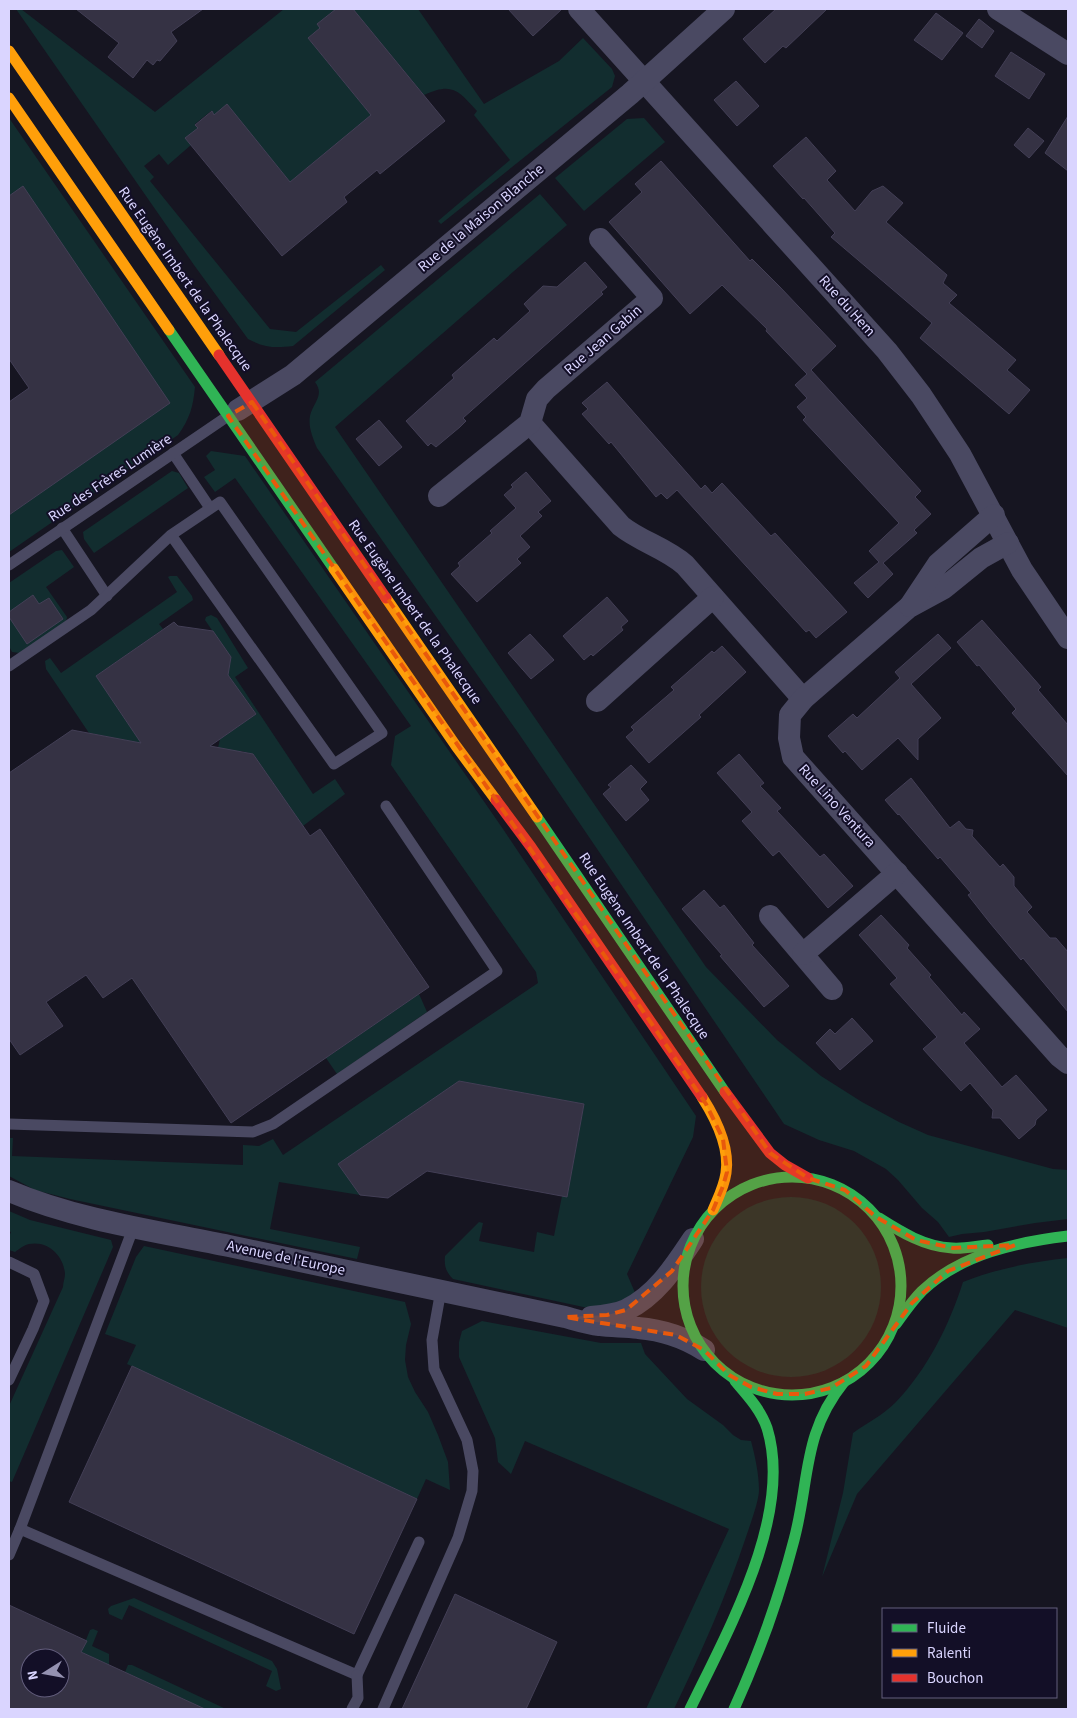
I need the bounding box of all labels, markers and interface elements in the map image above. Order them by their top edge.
street label: Rue de la Maison Blanche [413,159,549,277]
street label: Rue Eugène Imbert de la Phalecque [113,182,257,376]
street label: Rue du Hem [814,271,880,341]
street label: Rue Jean Gabin [559,300,647,380]
street label: Rue des Frères Lumière [44,429,176,527]
street label: Rue Eugène Imbert de la Phalecque [343,515,487,709]
street label: Rue Lino Ventura [794,759,880,853]
street label: Rue Eugène Imbert de la Phalecque [573,848,715,1044]
street label: Avenue de l'Europe [225,1235,347,1281]
legend [882,1608,1057,1698]
text: Fluide [927,1618,966,1639]
text: Ralenti [927,1643,971,1664]
north arrow [20,1648,70,1698]
text: Bouchon [927,1668,983,1689]
text: N [23,1669,44,1682]

